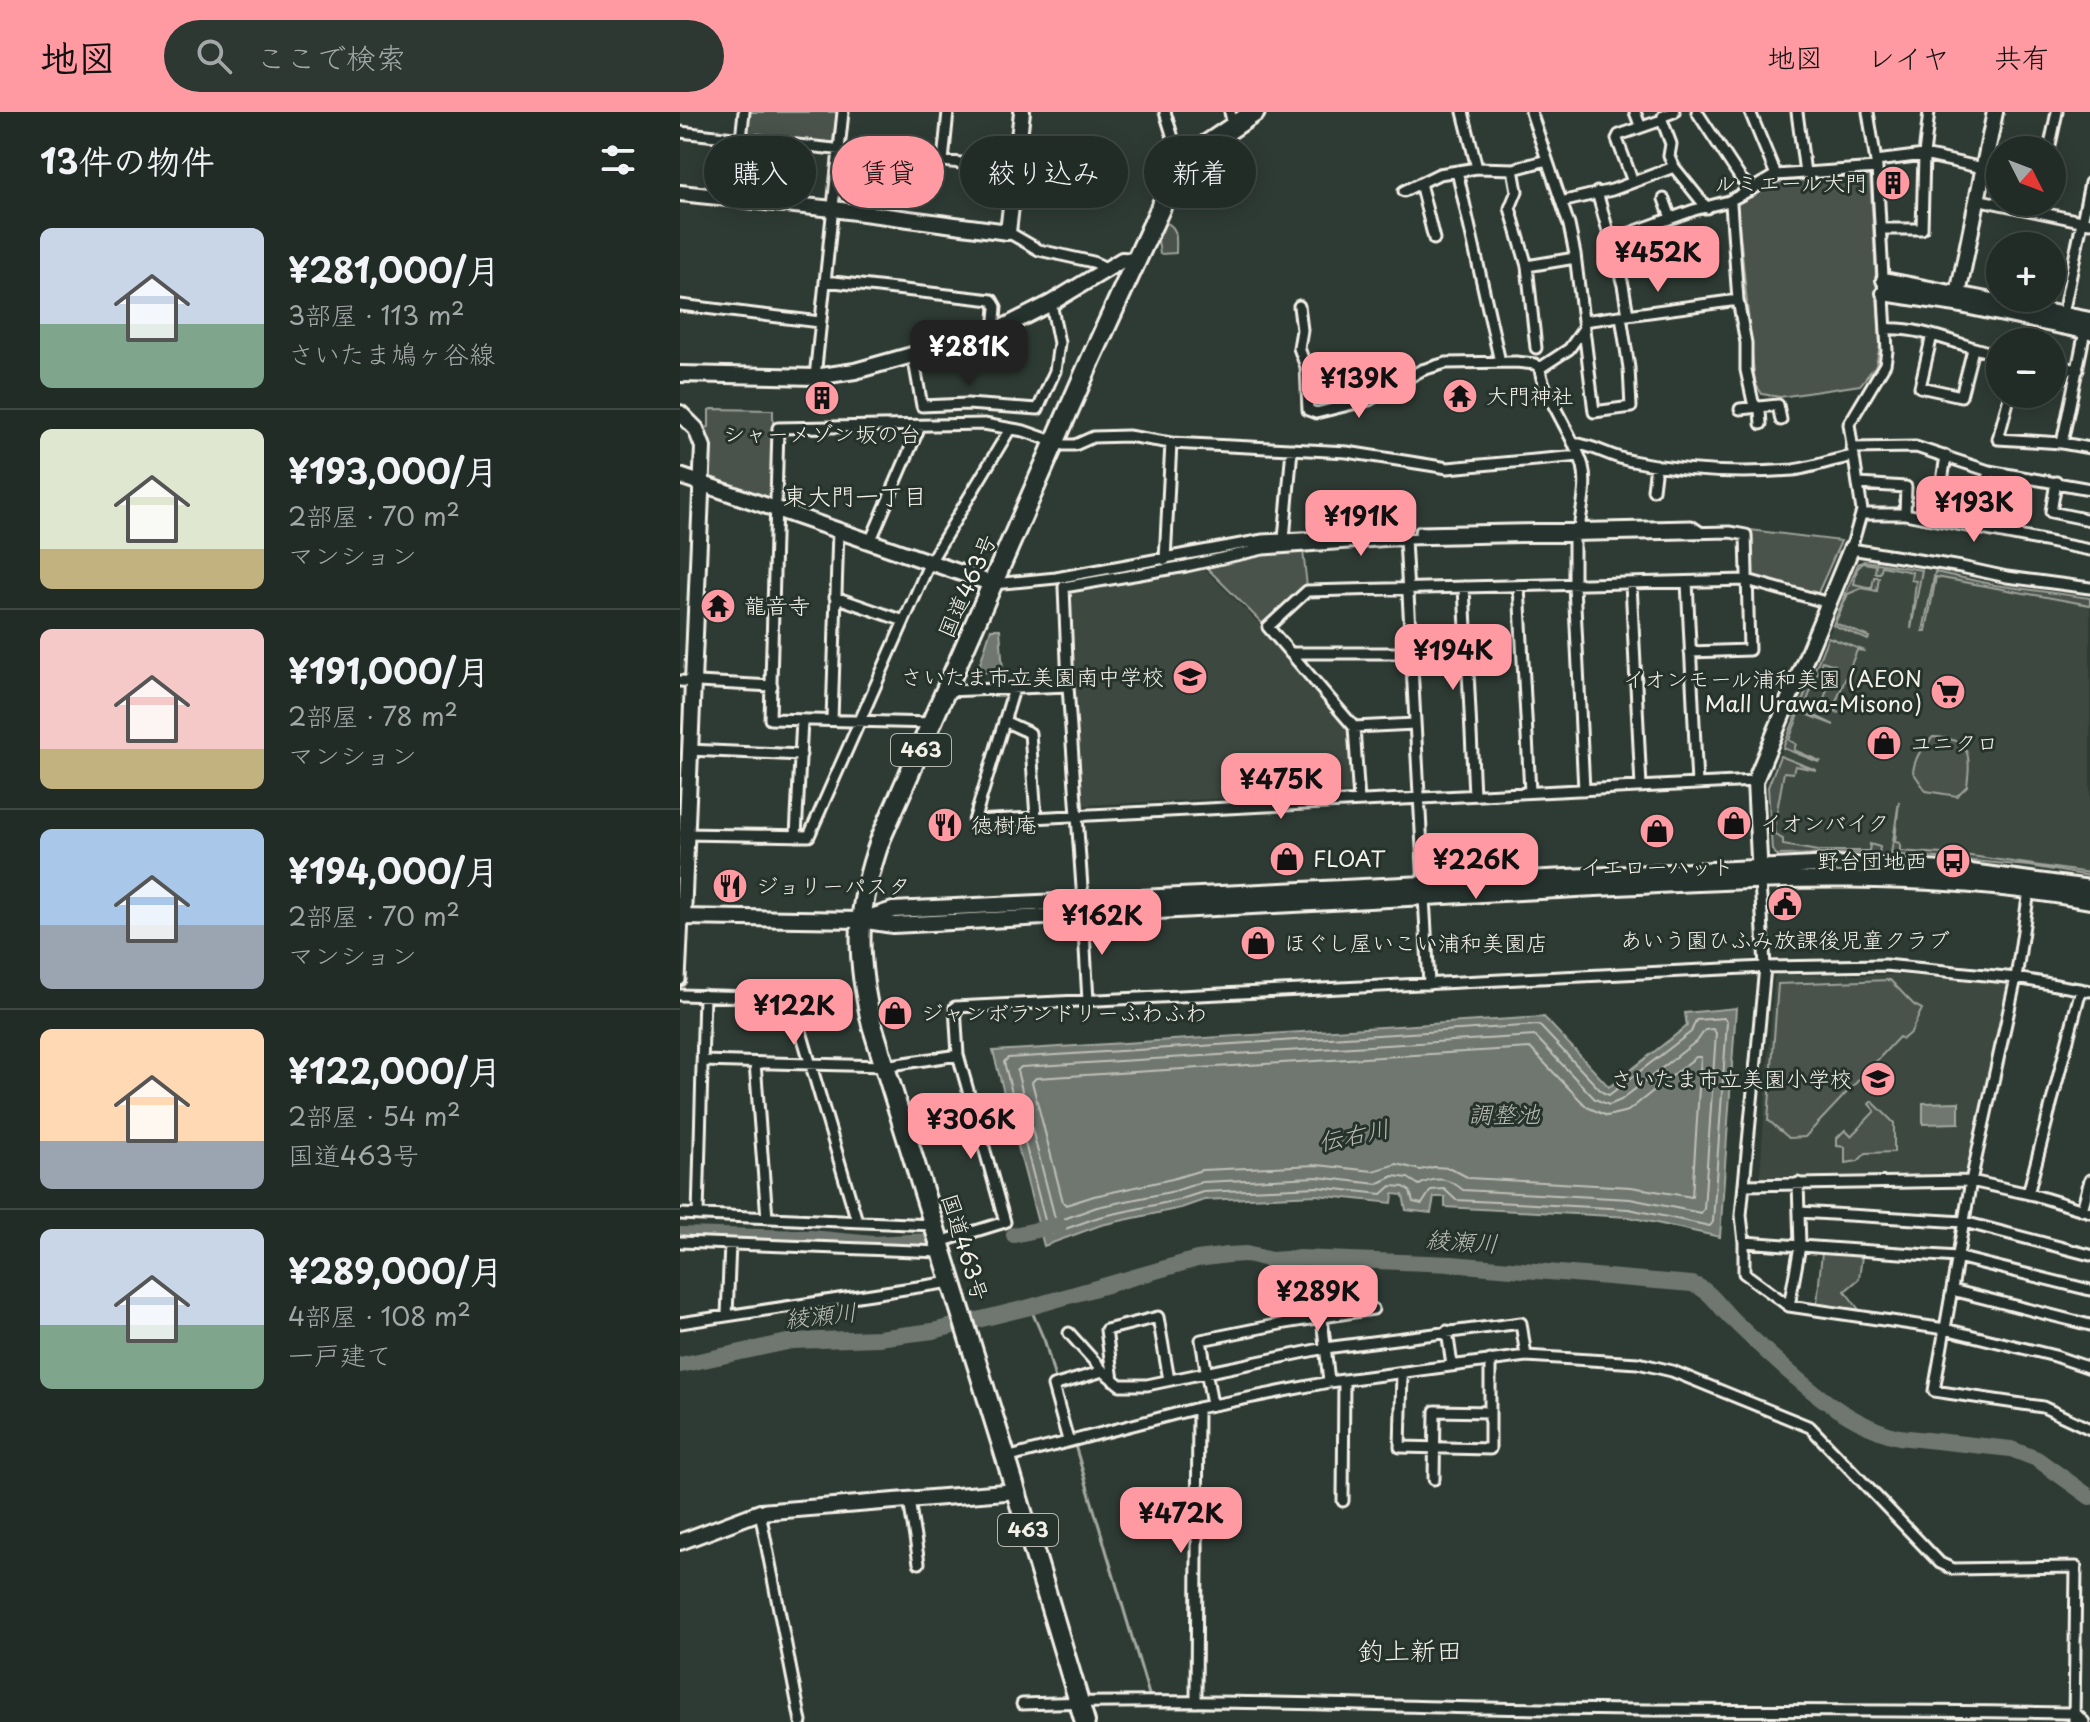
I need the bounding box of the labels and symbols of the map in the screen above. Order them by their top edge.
north arrow [1986,136,2066,216]
building icon: ルミエール大門 [1874,164,1912,202]
place label: ルミエール大門 [1714,165,1867,198]
pin: ¥452K [1602,226,1714,294]
pin: ¥281K [913,320,1025,388]
pin: ¥139K [1303,352,1415,420]
temple icon: 大門神社 [1441,377,1479,415]
place label: 大門神社 [1486,378,1574,411]
building icon: シャーメゾン坂の台 [803,379,841,417]
place label: シャーメゾン坂の台 [723,416,921,449]
pin: ¥193K [1918,476,2030,544]
district label: 東大門一丁目 [783,477,927,513]
pin: ¥191K [1305,490,1417,558]
street label: 国道463号 [928,528,1003,643]
temple icon: 龍音寺 [699,587,737,625]
place label: 龍音寺 [744,588,810,621]
pin: ¥194K [1397,624,1509,692]
school or university icon: さいたま市立美園南中学校 [1171,658,1209,696]
place label: さいたま市立美園南中学校 [901,659,1164,692]
place label: イオンモール浦和美園 (AEON Mall Urawa-Misono) [1623,661,1922,719]
supermarket icon: イオンモール浦和美園 (AEON Mall Urawa-Misono) [1929,673,1967,711]
shop icon: ユニクロ [1865,724,1903,762]
place label: ユニクロ [1910,725,1998,758]
road number: 463 [891,734,951,766]
pin: ¥475K [1225,753,1337,821]
shop icon: イオンバイク [1715,804,1753,842]
place label: イオンバイク [1760,805,1889,838]
restaurant icon: 徳樹庵 [926,806,964,844]
place label: 徳樹庵 [971,807,1037,840]
shop icon: イエローハット [1638,812,1676,850]
pin: ¥226K [1420,833,1532,901]
shop icon: FLOAT [1268,840,1306,878]
place label: FLOAT [1313,841,1385,874]
bus stop icon: 野台団地西 [1934,842,1972,880]
place label: 野台団地西 [1817,843,1927,876]
place label: イエローハット [1580,849,1734,882]
restaurant icon: ジョリーパスタ [711,867,749,905]
place label: ジョリーパスタ [756,868,910,901]
public building icon: あいう園ひふみ放課後児童クラブ [1766,885,1804,923]
pin: ¥162K [1046,889,1158,957]
place label: あいう園ひふみ放課後児童クラブ [1620,922,1950,955]
shop icon: ほぐし屋いこい浦和美園店 [1239,924,1277,962]
place label: ほぐし屋いこい浦和美園店 [1284,925,1548,958]
pin: ¥122K [738,979,850,1047]
shop icon: ジャンボランドリーふわふわ [876,994,914,1032]
place label: ジャンボランドリーふわふわ [921,995,1207,1028]
school or university icon: さいたま市立美園小学校 [1859,1060,1897,1098]
place label: さいたま市立美園小学校 [1611,1061,1852,1094]
pin: ¥306K [915,1093,1027,1161]
water label: 調整池 [1468,1095,1541,1131]
water label: 伝右川 [1315,1109,1393,1159]
street label: 国道463号 [934,1189,998,1304]
water label: 綾瀬川 [1425,1220,1499,1260]
pin: ¥289K [1262,1265,1374,1333]
water label: 綾瀬川 [783,1292,858,1336]
pin: ¥472K [1125,1487,1237,1555]
road number: 463 [998,1514,1058,1546]
district label: 釣上新田 [1358,1630,1462,1669]

